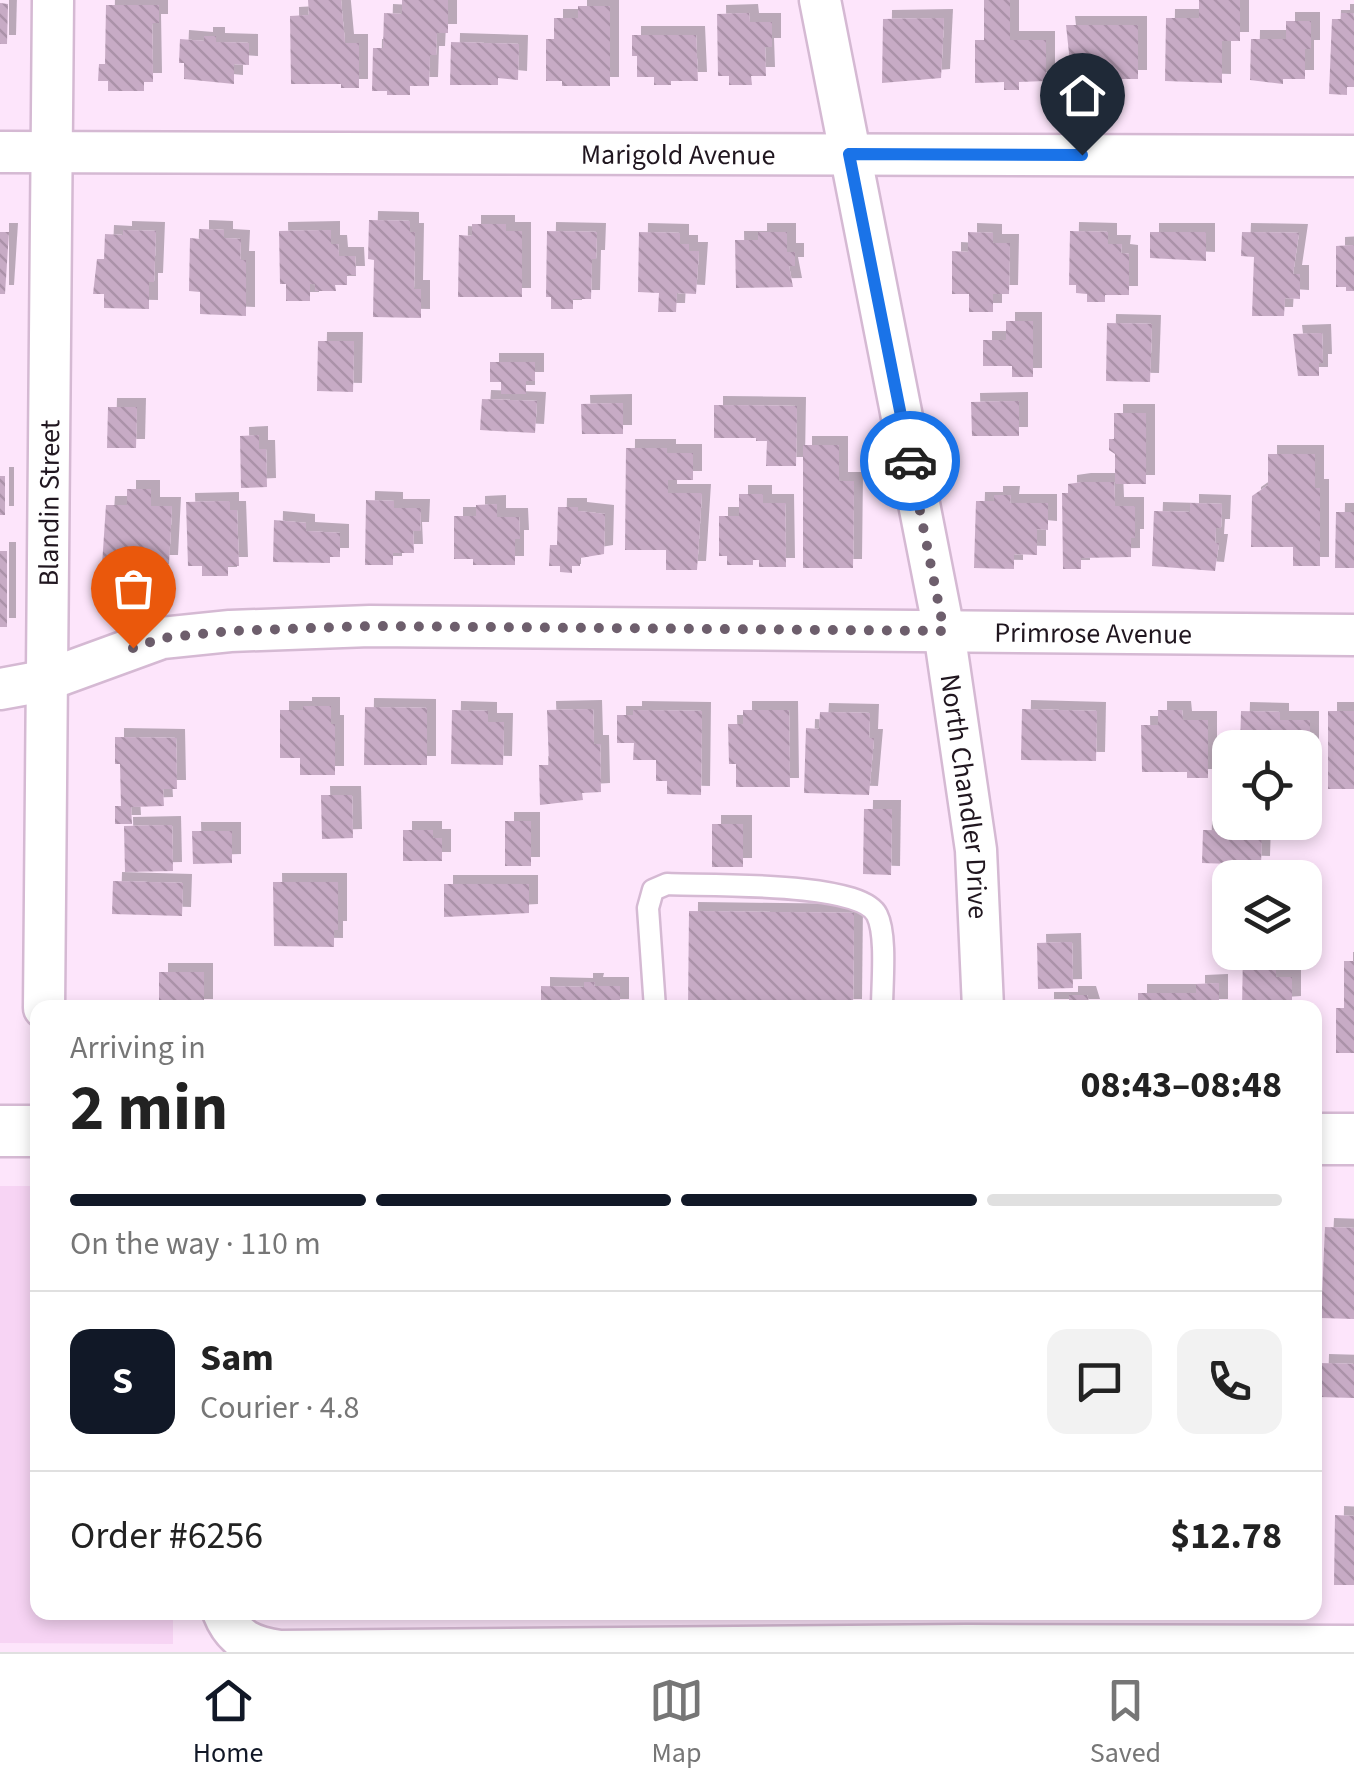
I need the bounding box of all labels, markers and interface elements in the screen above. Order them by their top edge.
pin [1040,53,1125,156]
icon: home [1055,68,1110,123]
street label: Marigold Avenue [581,135,775,175]
courier [860,411,960,511]
street label: Blandin Street [29,419,70,587]
icon: car [883,434,938,489]
pin [91,546,176,649]
icon: bag [106,561,161,616]
street label: Primrose Avenue [994,613,1192,655]
street label: North Chandler Drive [930,671,998,920]
map controls [1212,730,1322,970]
button: locate [1212,730,1322,840]
button: layers [1212,860,1322,970]
text: Arriving in [70,1025,206,1071]
text: 08:43–08:48 [1080,1058,1282,1112]
text: 2 min [70,1062,228,1155]
text: On the way · 110 m [70,1221,321,1267]
button: chat [1047,1329,1152,1434]
button: phone [1177,1329,1282,1434]
text: Sam [200,1331,274,1385]
text: S [112,1354,133,1408]
text: Courier · 4.8 [200,1385,360,1431]
text: Order #6256 [70,1509,263,1563]
text: $12.78 [1170,1509,1282,1563]
tab: Home [193,1673,263,1773]
tab: Map [649,1673,704,1773]
tab: Saved [1090,1673,1161,1773]

